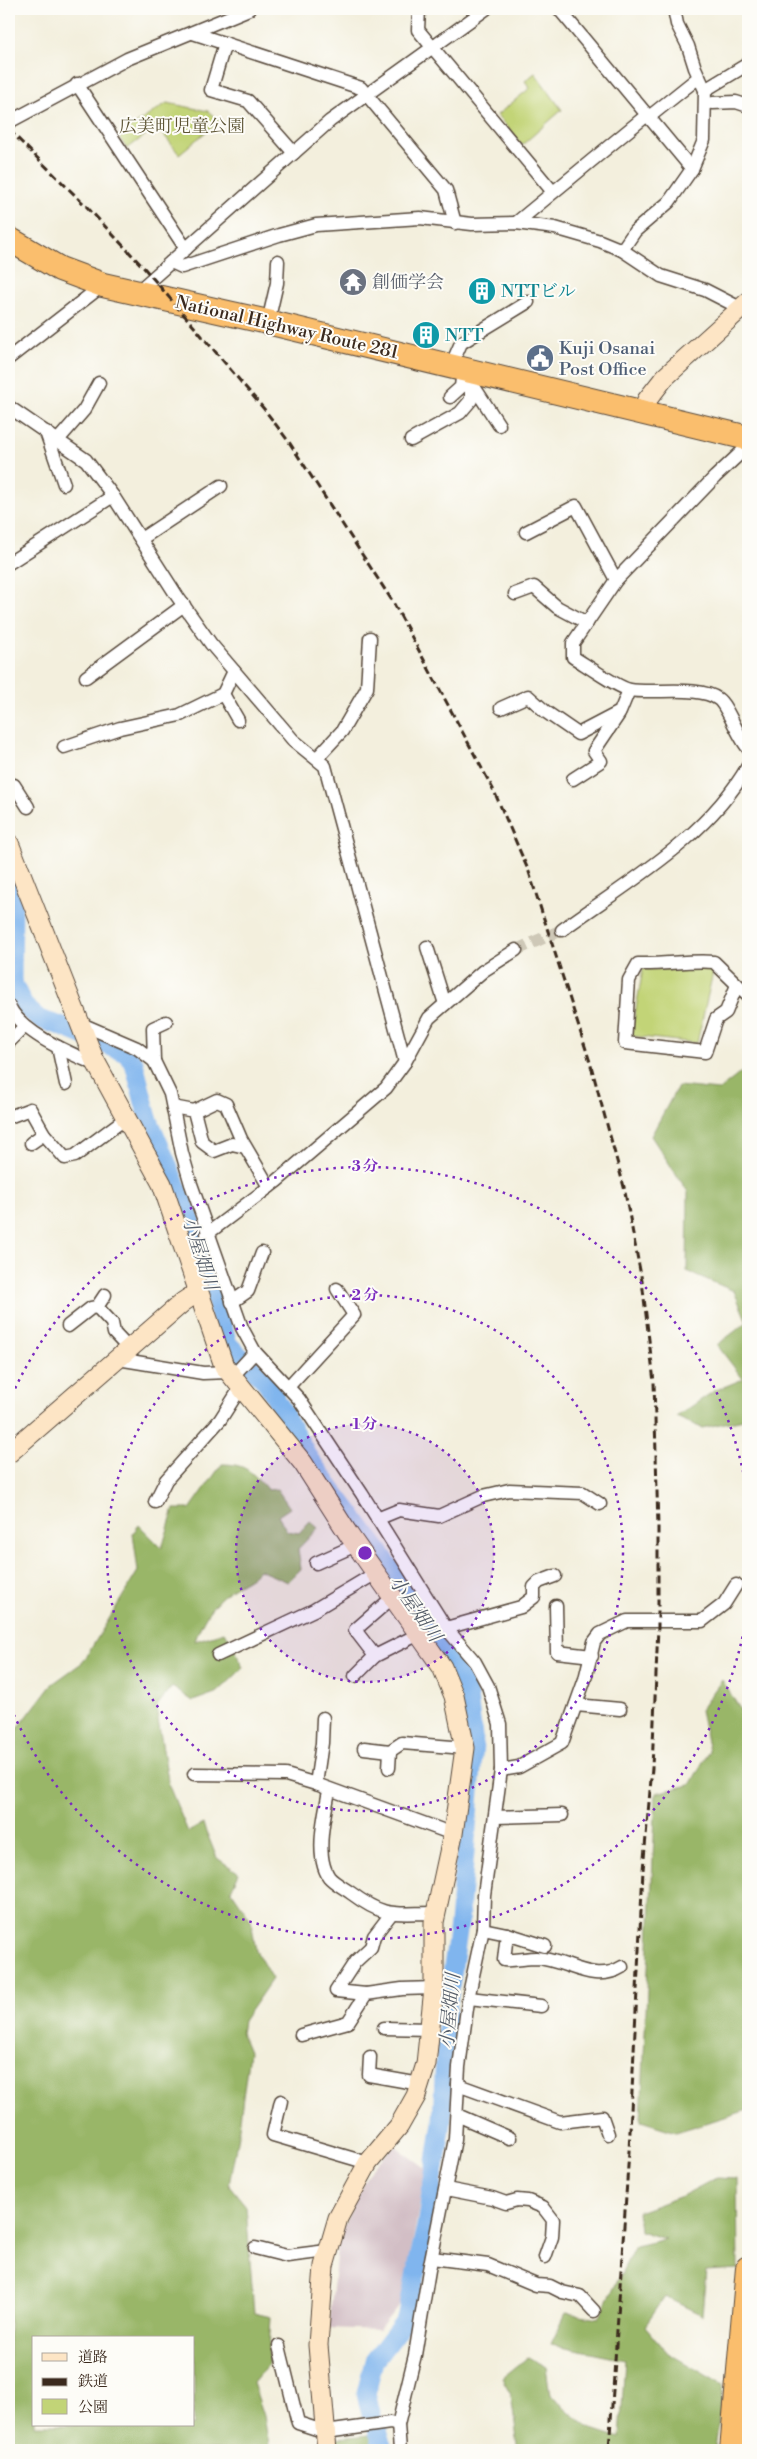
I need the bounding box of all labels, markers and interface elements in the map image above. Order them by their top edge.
park label: 広美町児童公園 [119,115,245,138]
temple icon: 創価学会 [338,267,368,297]
place label: 創価学会 [372,271,444,294]
building icon: NTTビル [467,276,497,306]
place label: NTTビル [501,280,576,303]
street label: National Highway Route 281 [173,291,401,364]
building icon: NTT [411,320,441,350]
place label: NTT [445,324,484,347]
place label: Kuji Osanai Post Office [559,337,655,381]
public building icon: Kuji Osanai Post Office [525,343,555,373]
text: 3 分 [352,1157,378,1176]
water label: 小屋畑川 [177,1213,224,1295]
text: 2 分 [352,1286,378,1305]
text: 1 分 [353,1415,377,1434]
centre of rings [356,1544,374,1562]
water label: 小屋畑川 [384,1571,448,1648]
water label: 小屋畑川 [435,1970,465,2050]
legend [32,2336,195,2426]
text: 道路 [78,2348,108,2367]
text: 鉄道 [78,2372,108,2391]
text: 公園 [78,2398,108,2417]

